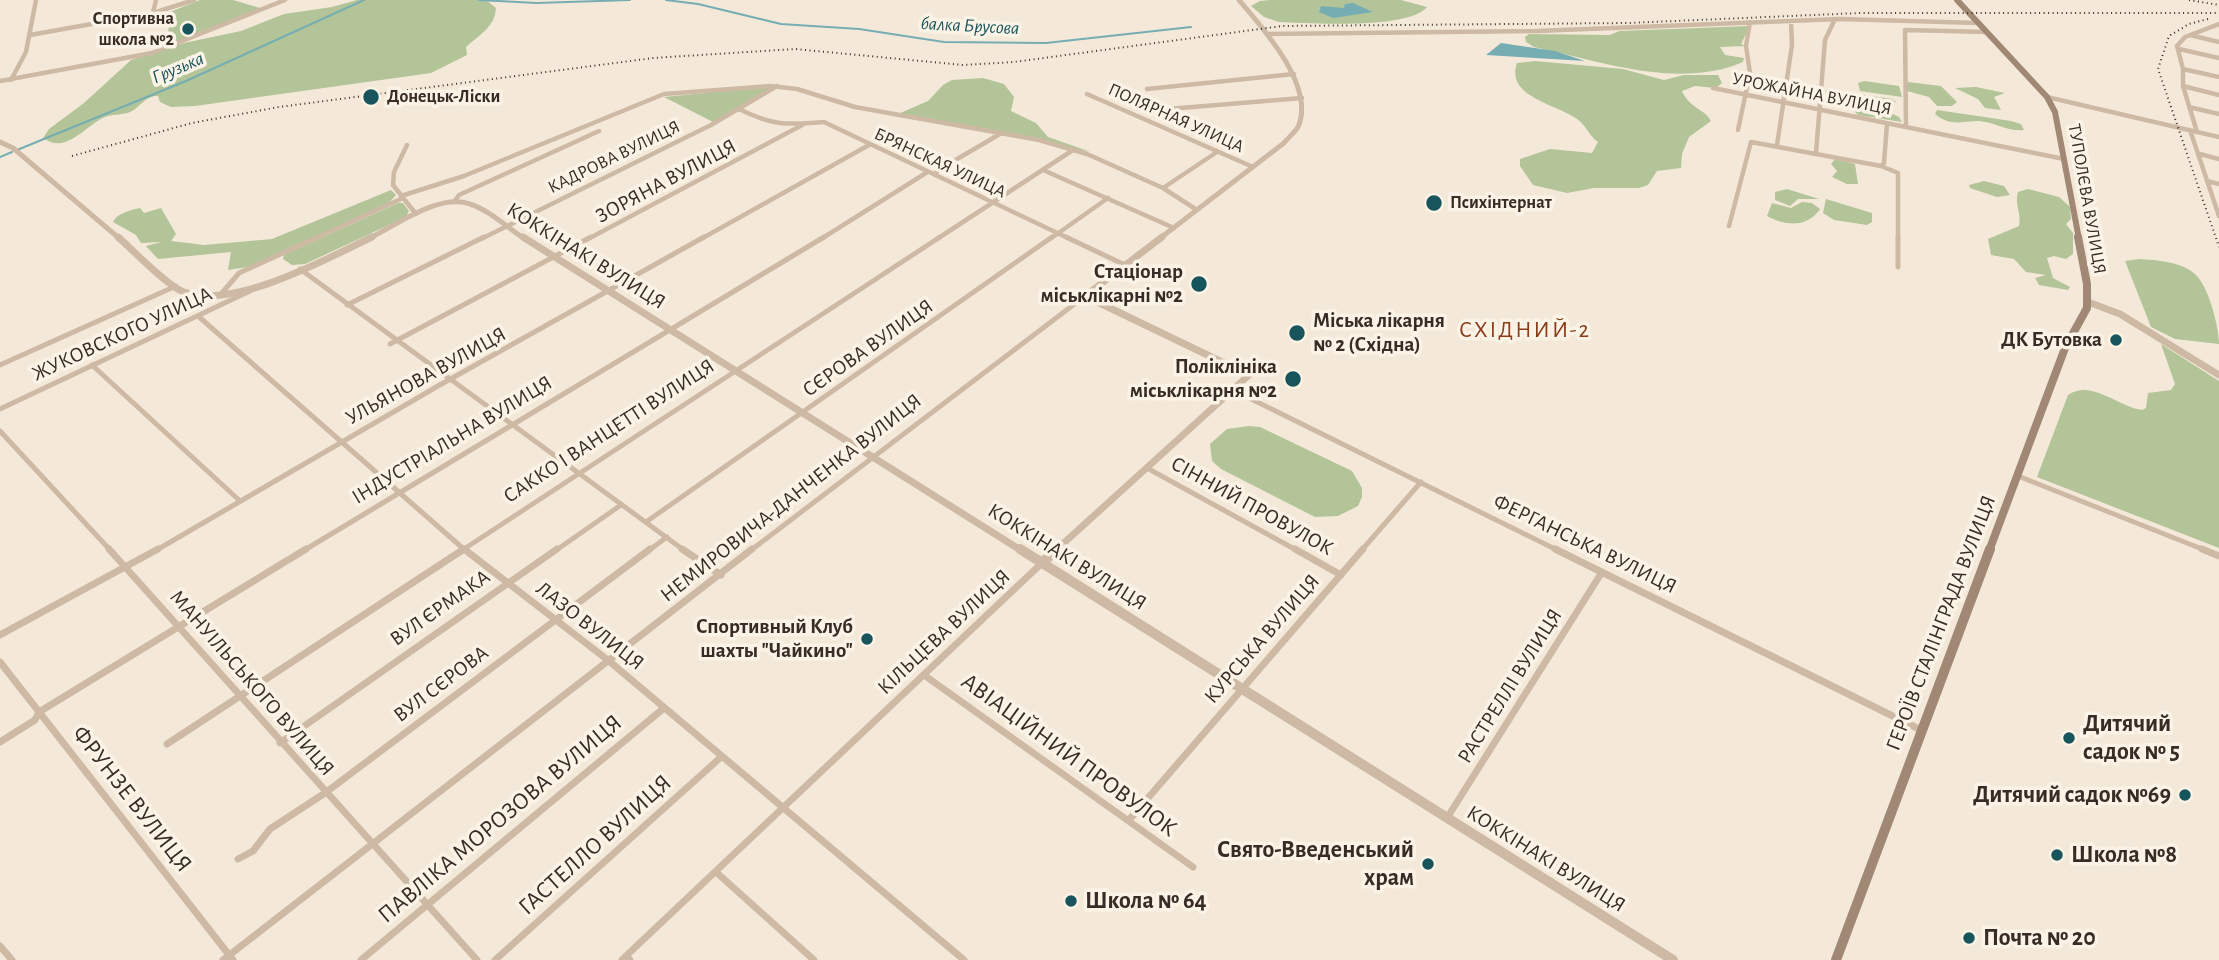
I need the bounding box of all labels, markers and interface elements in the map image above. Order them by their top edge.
place label: Спортивна школа №2 [93,8,174,50]
water label: балка Брусова [920,12,1020,40]
marker: Спортивна школа №2 [180,21,196,37]
water label: Грузька [149,47,207,89]
street label: УРОЖАЙНА ВУЛИЦЯ [1730,68,1894,120]
street label: ПОЛЯРНАЯ УЛИЦА [1105,78,1247,158]
place label: Донецьк-Ліски [387,86,500,108]
marker: Донецьк-Ліски [361,87,381,107]
street label: КАДРОВА ВУЛИЦЯ [544,116,684,198]
street label: ТУПОЛЄВА ВУЛИЦЯ [2063,122,2111,276]
street label: БРЯНСКАЯ УЛИЦА [871,123,1009,203]
street label: ЗОРЯНА ВУЛИЦЯ [591,133,741,229]
place label: Психінтернат [1450,192,1552,214]
marker: Психінтернат [1424,193,1444,213]
street label: КОККІНАКІ ВУЛИЦЯ [502,197,670,315]
place label: Стаціонар міськлікарні №2 [1040,259,1183,309]
marker: Стаціонар міськлікарні №2 [1189,274,1209,294]
street label: ЖУКОВСКОГО УЛИЦА [28,281,216,387]
street label: СЄРОВА ВУЛИЦЯ [798,294,938,402]
place label: Міська лікарня № 2 (Східна) [1313,308,1445,358]
district label: СХІДНИЙ-2 [1460,316,1590,344]
street label: УЛЬЯНОВА ВУЛИЦЯ [341,321,511,431]
marker: Міська лікарня № 2 (Східна) [1287,323,1307,343]
place label: ДК Бутовка [2001,327,2102,353]
marker: ДК Бутовка [2108,332,2124,348]
street label: САККО І ВАНЦЕТТІ ВУЛИЦЯ [499,353,719,509]
place label: Поліклініка міськлікарня №2 [1130,354,1277,404]
marker: Поліклініка міськлікарня №2 [1283,369,1303,389]
street label: ІНДУСТРІАЛЬНА ВУЛИЦЯ [347,370,557,510]
street label: НЕМИРОВИЧА-ДАНЧЕНКА ВУЛИЦЯ [655,388,927,608]
street label: СІННИЙ ПРОВУЛОК [1166,451,1338,561]
street label: ФЕРГАНСЬКА ВУЛИЦЯ [1489,489,1681,599]
street label: ГЕРОЇВ СТАЛІНГРАДА ВУЛИЦЯ [1881,492,2001,754]
street label: КОККІНАКІ ВУЛИЦЯ [983,498,1151,616]
street label: ВУЛ ЄРМАКА [385,564,495,652]
street label: КІЛЬЦЕВА ВУЛИЦЯ [872,564,1016,700]
street label: КУРСЬКА ВУЛИЦЯ [1199,569,1325,709]
street label: ЛАЗО ВУЛИЦЯ [531,576,649,676]
street label: МАНУІЛЬСЬКОГО ВУЛИЦЯ [164,585,340,781]
street label: РАСТРЕЛЛІ ВУЛИЦЯ [1452,604,1568,768]
place label: Спортивный Клуб шахты "Чайкино" [696,614,853,664]
marker: Спортивный Клуб шахты "Чайкино" [859,631,875,647]
street label: ВУЛ СЄРОВА [389,640,493,728]
street label: АВІАЦІЙНИЙ ПРОВУЛОК [955,667,1183,843]
street label: ПАВЛІКА МОРОЗОВА ВУЛИЦЯ [372,708,628,930]
place label: Дитячий садок № 5 [2083,710,2180,766]
street label: ФРУНЗЕ ВУЛИЦЯ [66,720,198,878]
marker: Дитячий садок № 5 [2061,730,2077,746]
street label: ГАСТЕЛЛО ВУЛИЦЯ [512,769,678,921]
place label: Дитячий садок №69 [1973,781,2171,809]
marker: Дитячий садок №69 [2177,787,2193,803]
street label: КОККІНАКІ ВУЛИЦЯ [1462,800,1630,918]
place label: Свято-Введенський храм [1217,836,1414,892]
place label: Школа №8 [2071,841,2177,869]
marker: Школа №8 [2049,847,2065,863]
marker: Свято-Введенський храм [1420,856,1436,872]
place label: Школа № 64 [1085,887,1207,915]
marker: Школа № 64 [1063,893,1079,909]
place label: Почта № 20 [1983,924,2096,952]
marker: Почта № 20 [1961,930,1977,946]

